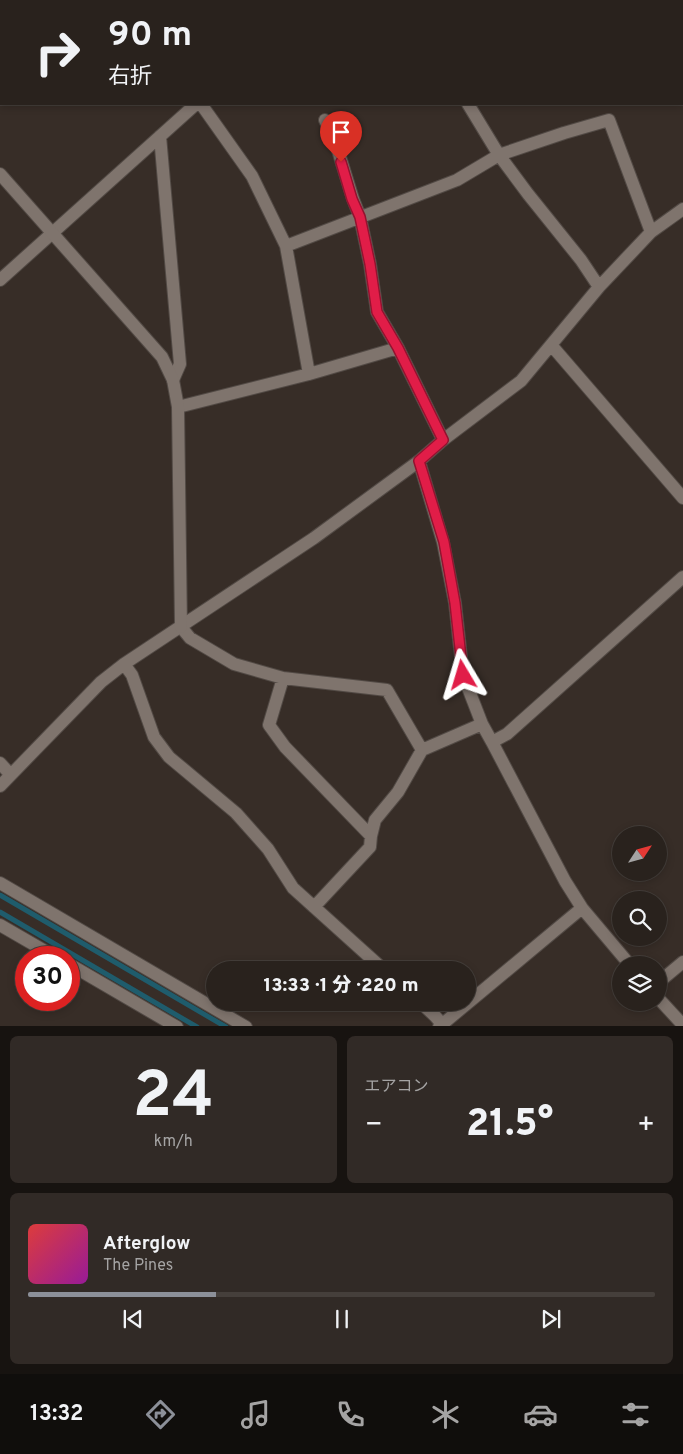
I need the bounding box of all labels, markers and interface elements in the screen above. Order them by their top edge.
text: 90 m [108,14,192,58]
icon: right [25,20,90,85]
text: 右折 [108,64,152,91]
pin [320,111,362,162]
icon: arrive [327,118,355,146]
position arrow [436,648,488,700]
north arrow [612,826,668,881]
map controls [612,826,667,1011]
button: search [612,891,667,946]
speed limit sign: 30 [15,946,80,1011]
button: layers [612,956,667,1011]
text: 13:33 · 1 分 · 220 m [263,974,419,998]
text: 24 [132,1058,214,1140]
text: エアコン [365,1077,429,1097]
text: 21.5° [466,1101,554,1150]
text: − [365,1108,383,1144]
text: + [637,1108,655,1144]
text: km/h [154,1132,193,1152]
text: Afterglow [103,1232,191,1256]
text: The Pines [103,1256,173,1276]
icon: previous [119,1305,147,1333]
icon: pause [328,1305,356,1333]
icon: next [537,1305,565,1333]
icon: directions [143,1397,178,1432]
icon: music [238,1397,273,1432]
icon: phone [333,1397,368,1432]
icon: climate [428,1397,463,1432]
icon: car [523,1397,558,1432]
icon: filters [618,1397,653,1432]
text: 13:32 [30,1401,84,1428]

